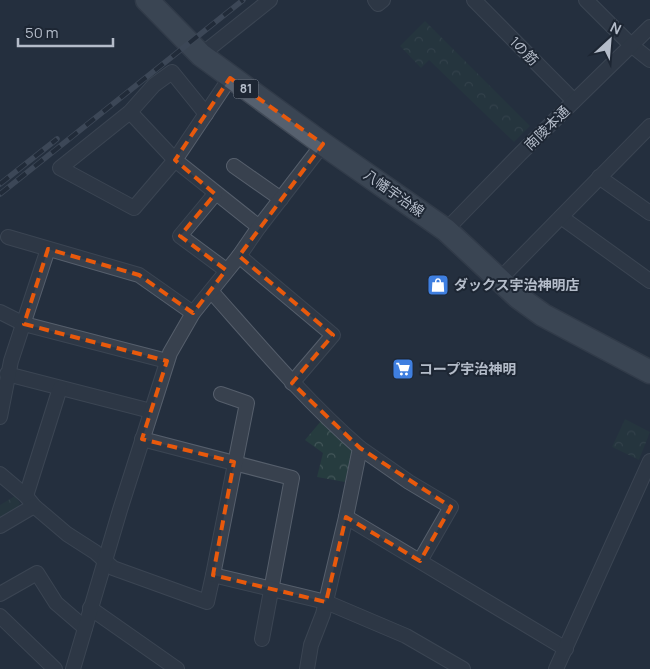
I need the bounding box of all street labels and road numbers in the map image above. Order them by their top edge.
street label: 1の筋 [506,32,543,69]
road number: 81 [234,80,258,98]
street label: 南陵本通 [520,101,573,154]
street label: 八幡宇治線 [360,165,428,220]

